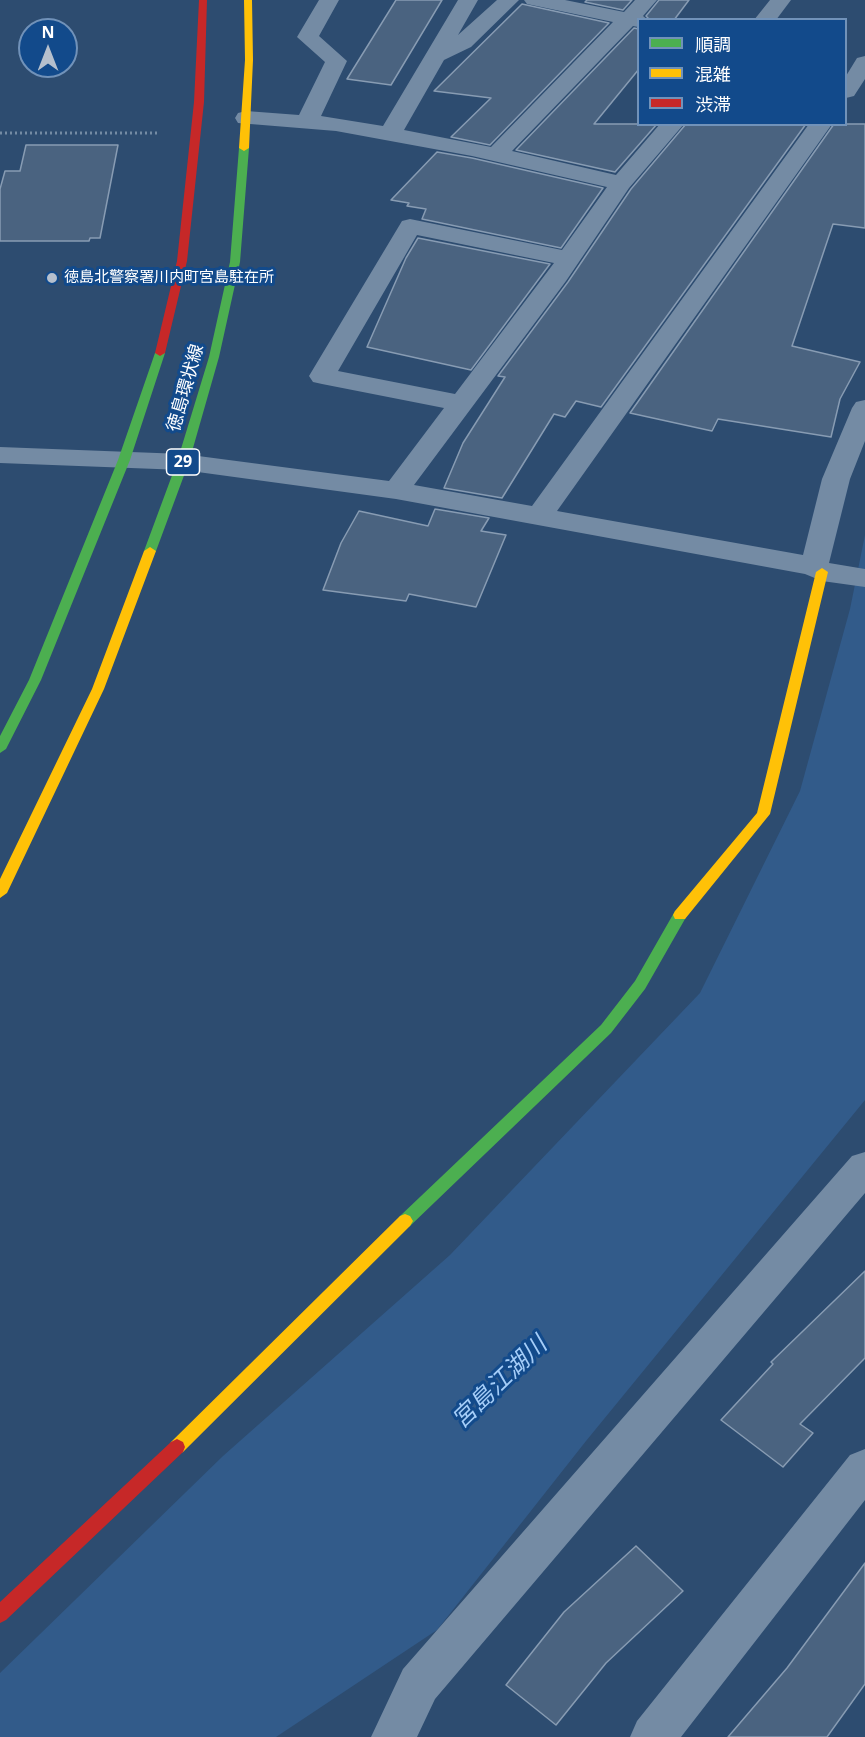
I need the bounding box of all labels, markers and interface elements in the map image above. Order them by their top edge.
north arrow [18,18,78,78]
legend [637,18,847,126]
text: N [41,21,55,43]
text: 順調 [695,32,731,56]
text: 混雑 [695,62,731,86]
text: 渋滞 [695,92,731,116]
place label: 徳島北警察署川内町宮島駐在所 [64,269,274,287]
marker: 徳島北警察署川内町宮島駐在所 [45,271,59,285]
street label: 徳島環状線 [163,342,209,434]
road number: 29 [166,449,200,475]
water label: 宮島江湖川 [447,1331,553,1435]

